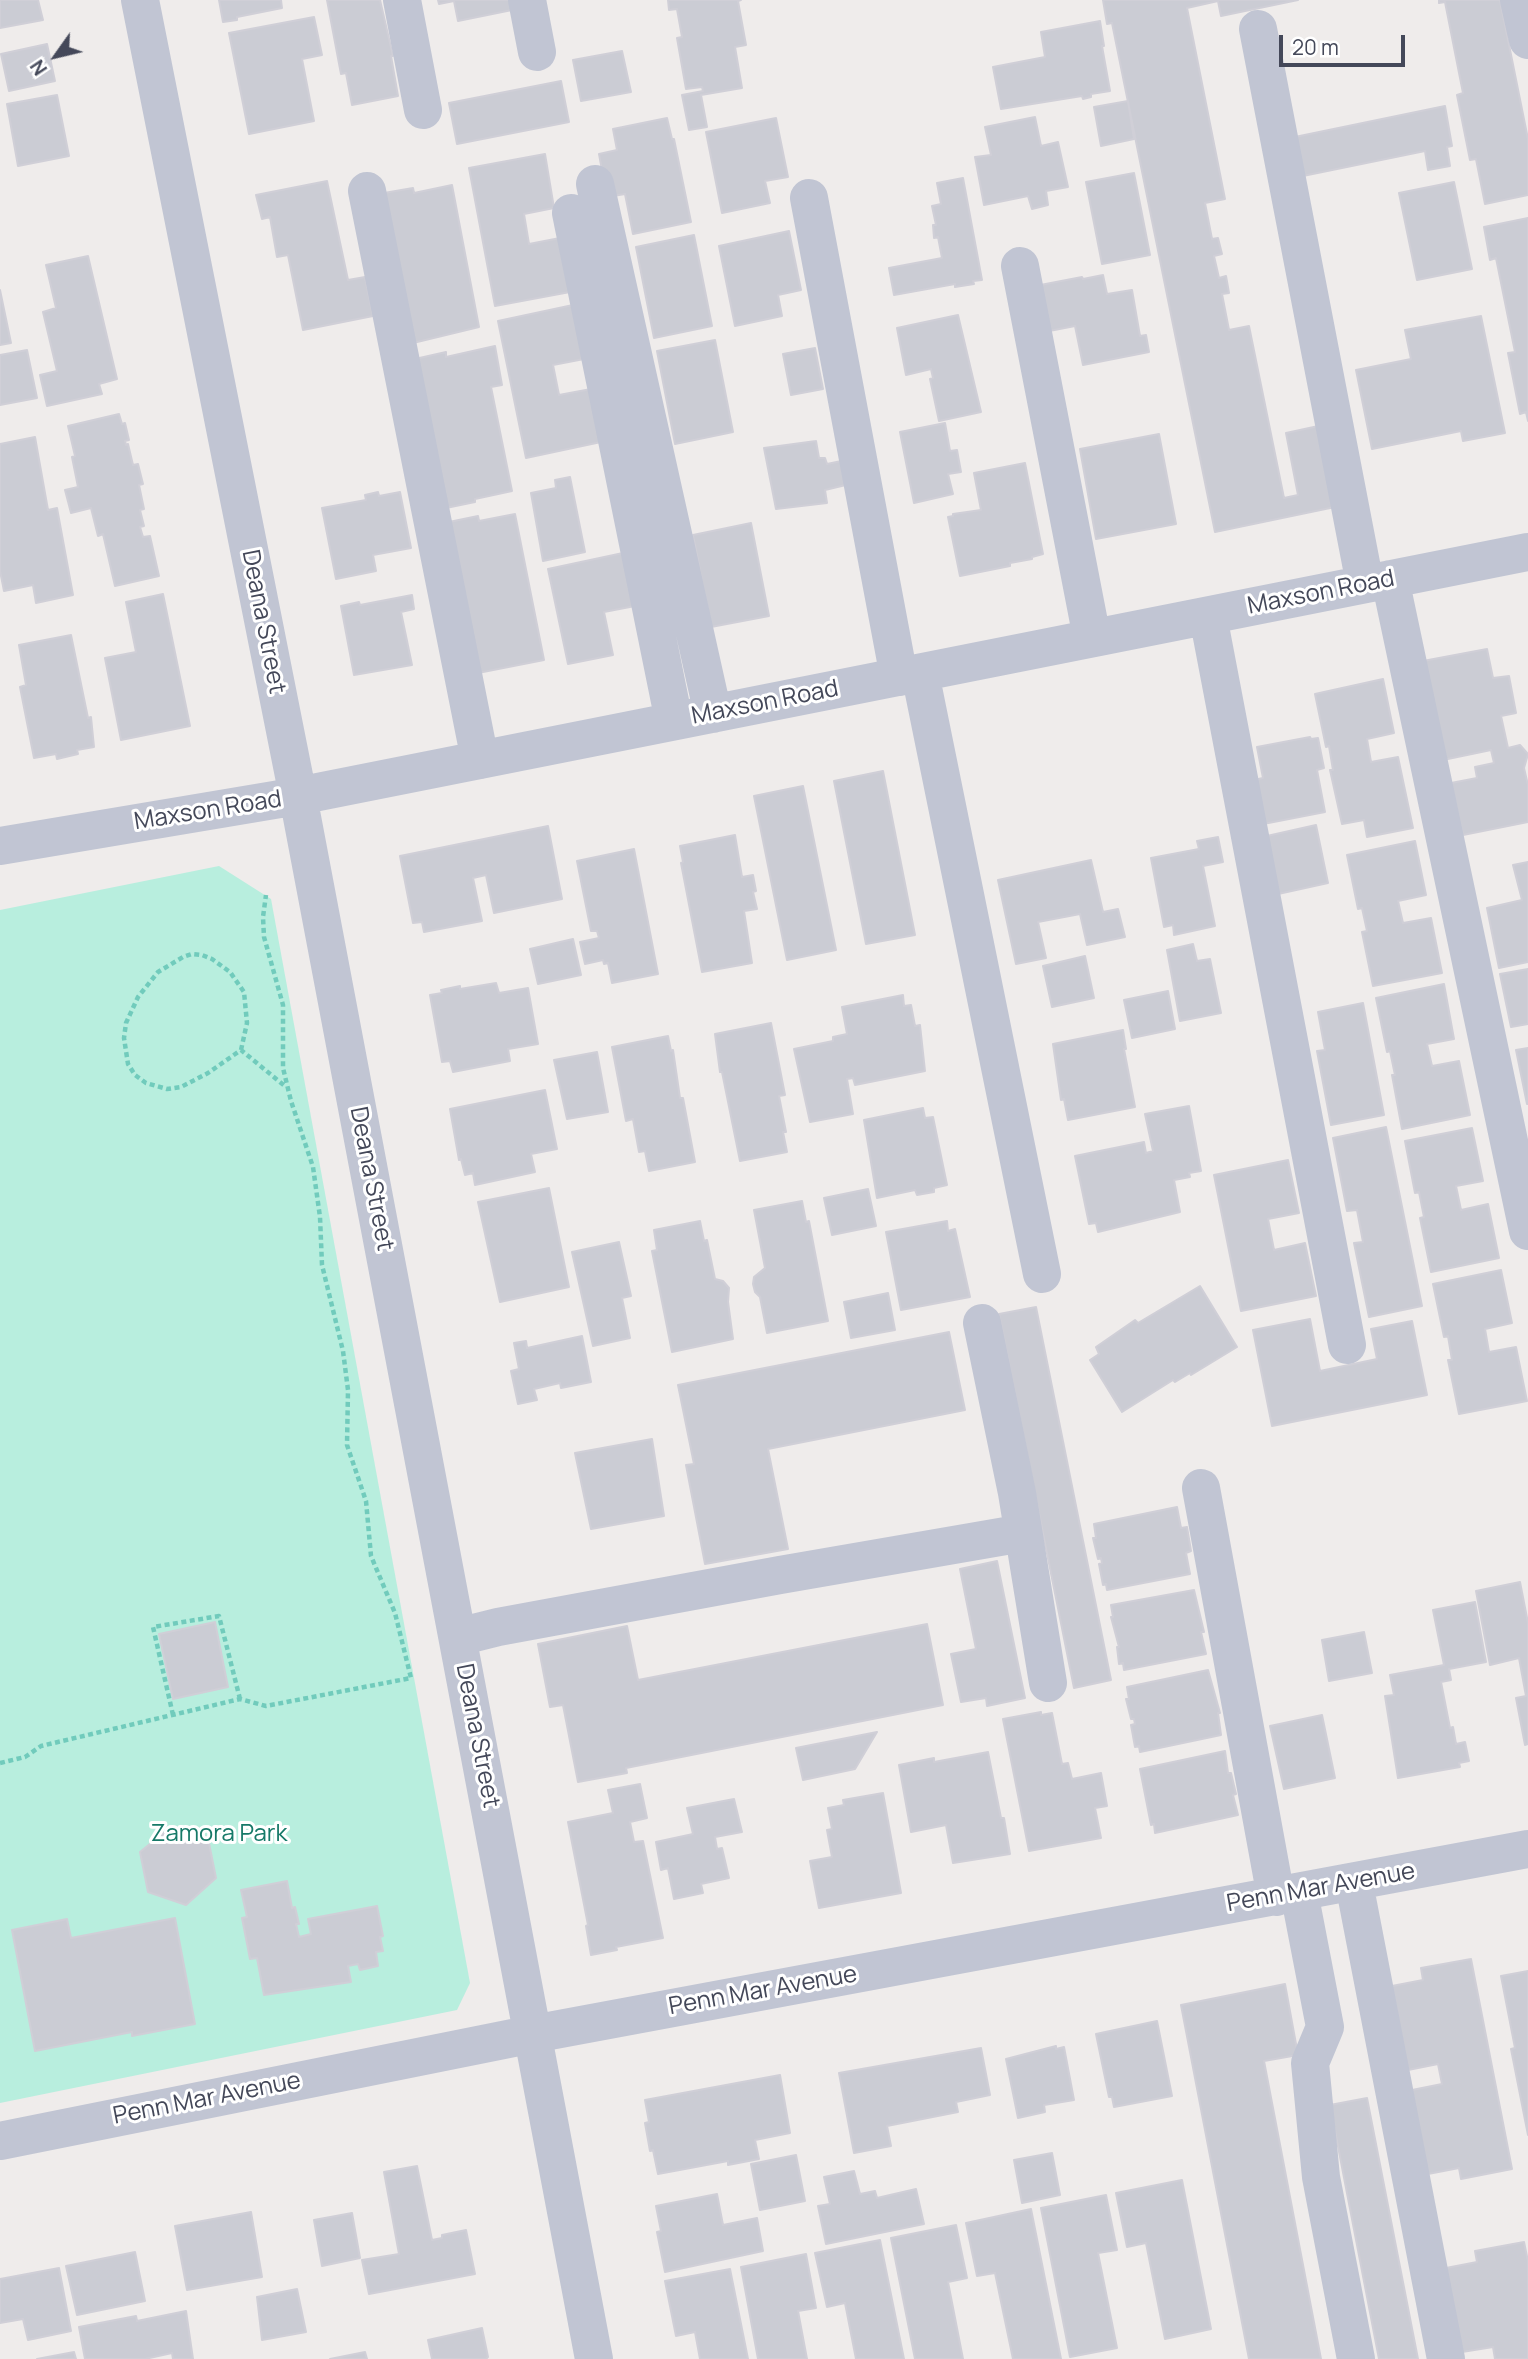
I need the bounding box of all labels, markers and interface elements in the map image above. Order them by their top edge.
north arrow [21,21,91,91]
scale bar [1283,21,1409,65]
text: 20 m [1292,33,1339,61]
text: N [24,55,53,81]
street label: Deana Street [235,548,291,696]
street label: Maxson Road [1245,565,1397,621]
street label: Maxson Road [689,675,841,731]
street label: Maxson Road [132,785,284,837]
street label: Deana Street [343,1105,399,1253]
street label: Deana Street [449,1662,505,1810]
park label: Zamora Park [151,1820,287,1848]
street label: Penn Mar Avenue [1225,1857,1417,1919]
street label: Penn Mar Avenue [667,1960,859,2022]
street label: Penn Mar Avenue [111,2067,303,2131]

